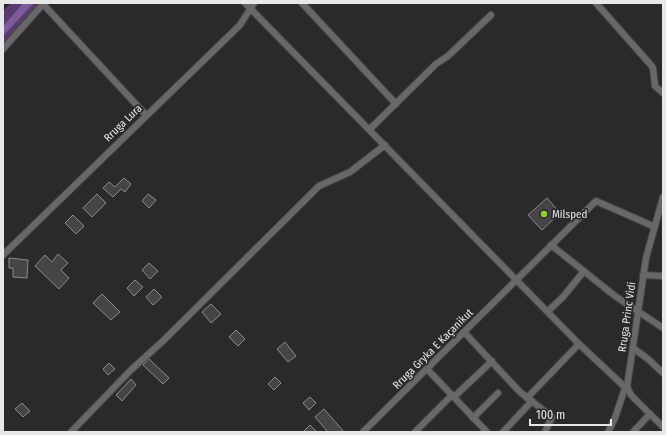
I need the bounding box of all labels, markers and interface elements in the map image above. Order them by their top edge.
street label: Rruga Lura [101,102,145,144]
place label: Milsped [552,208,587,221]
marker: Milsped [539,209,549,219]
street label: Rruga Princ Vidi [616,281,638,353]
street label: Rruga Gryka E Kaçanikut [390,306,476,392]
scale bar [530,401,611,427]
text: 100 m [536,408,565,422]

